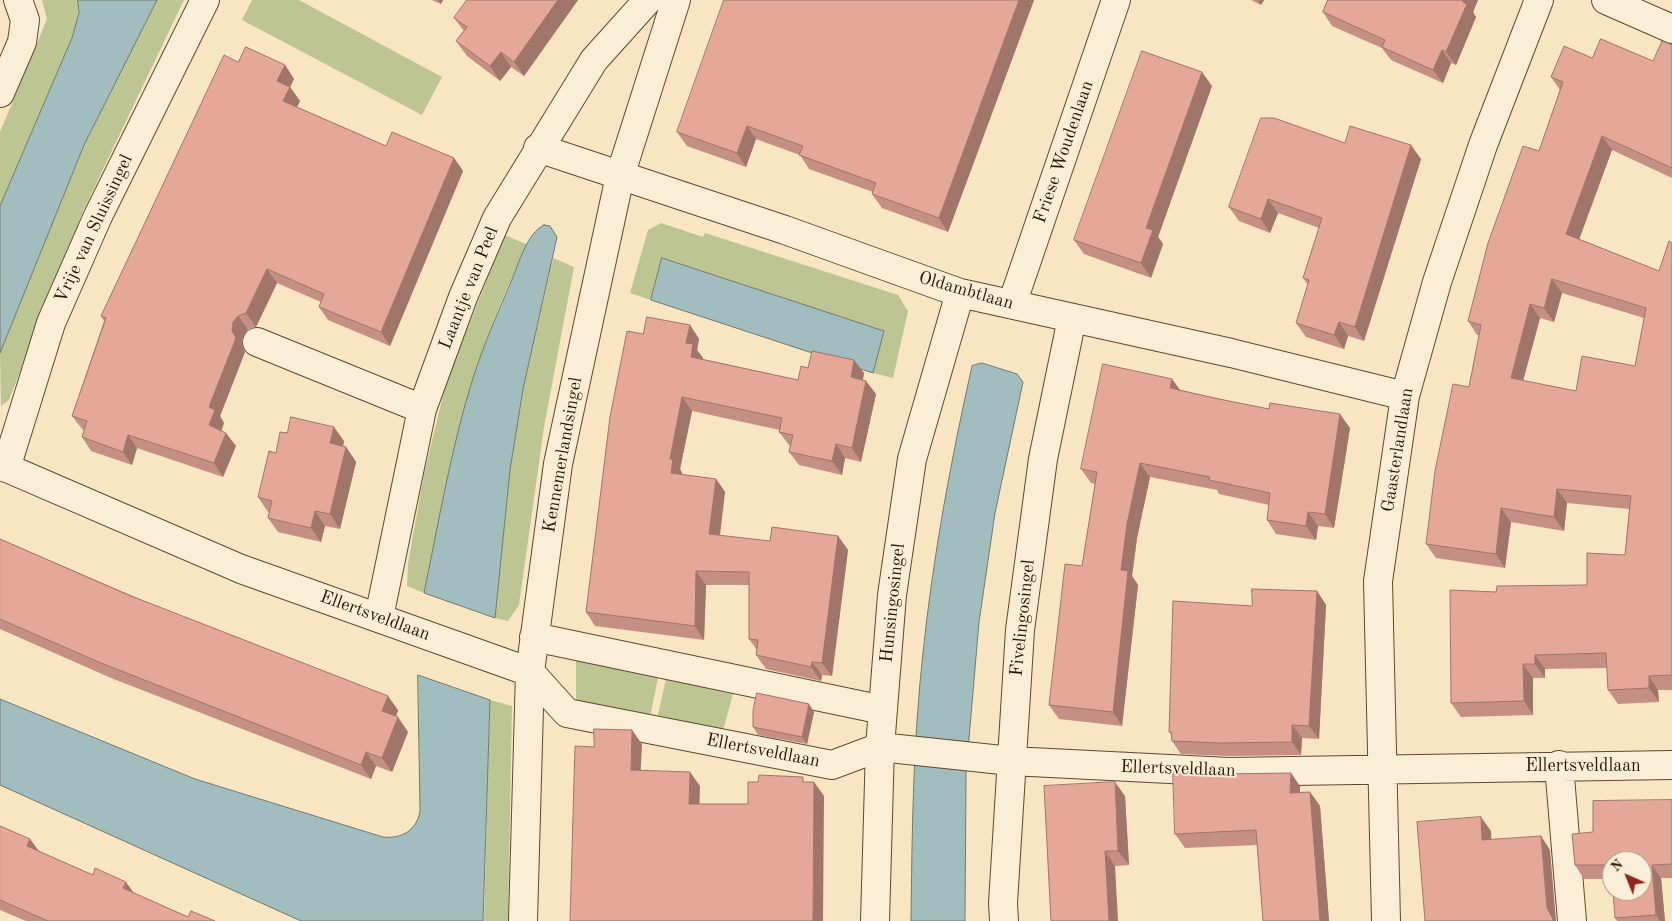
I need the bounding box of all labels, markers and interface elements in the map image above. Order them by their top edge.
street label: Friese Woudenlaan [1029,78,1099,226]
street label: Vrije van Sluissingel [50,151,138,307]
street label: Laantje van Peel [435,224,503,352]
street label: Oldambtlaan [916,267,1016,315]
street label: Kennemerlandsingel [539,375,587,535]
street label: Gaasterlandlaan [1377,386,1419,514]
street label: Hunsingosingel [876,542,910,664]
street label: Fivelingosingel [1006,559,1040,677]
street label: Ellertsveldlaan [317,586,433,646]
street label: Ellertsveldlaan [704,729,822,773]
street label: Ellertsveldlaan [1525,755,1641,777]
street label: Ellertsveldlaan [1120,756,1236,782]
north arrow [1602,851,1652,901]
text: N [1609,857,1626,875]

